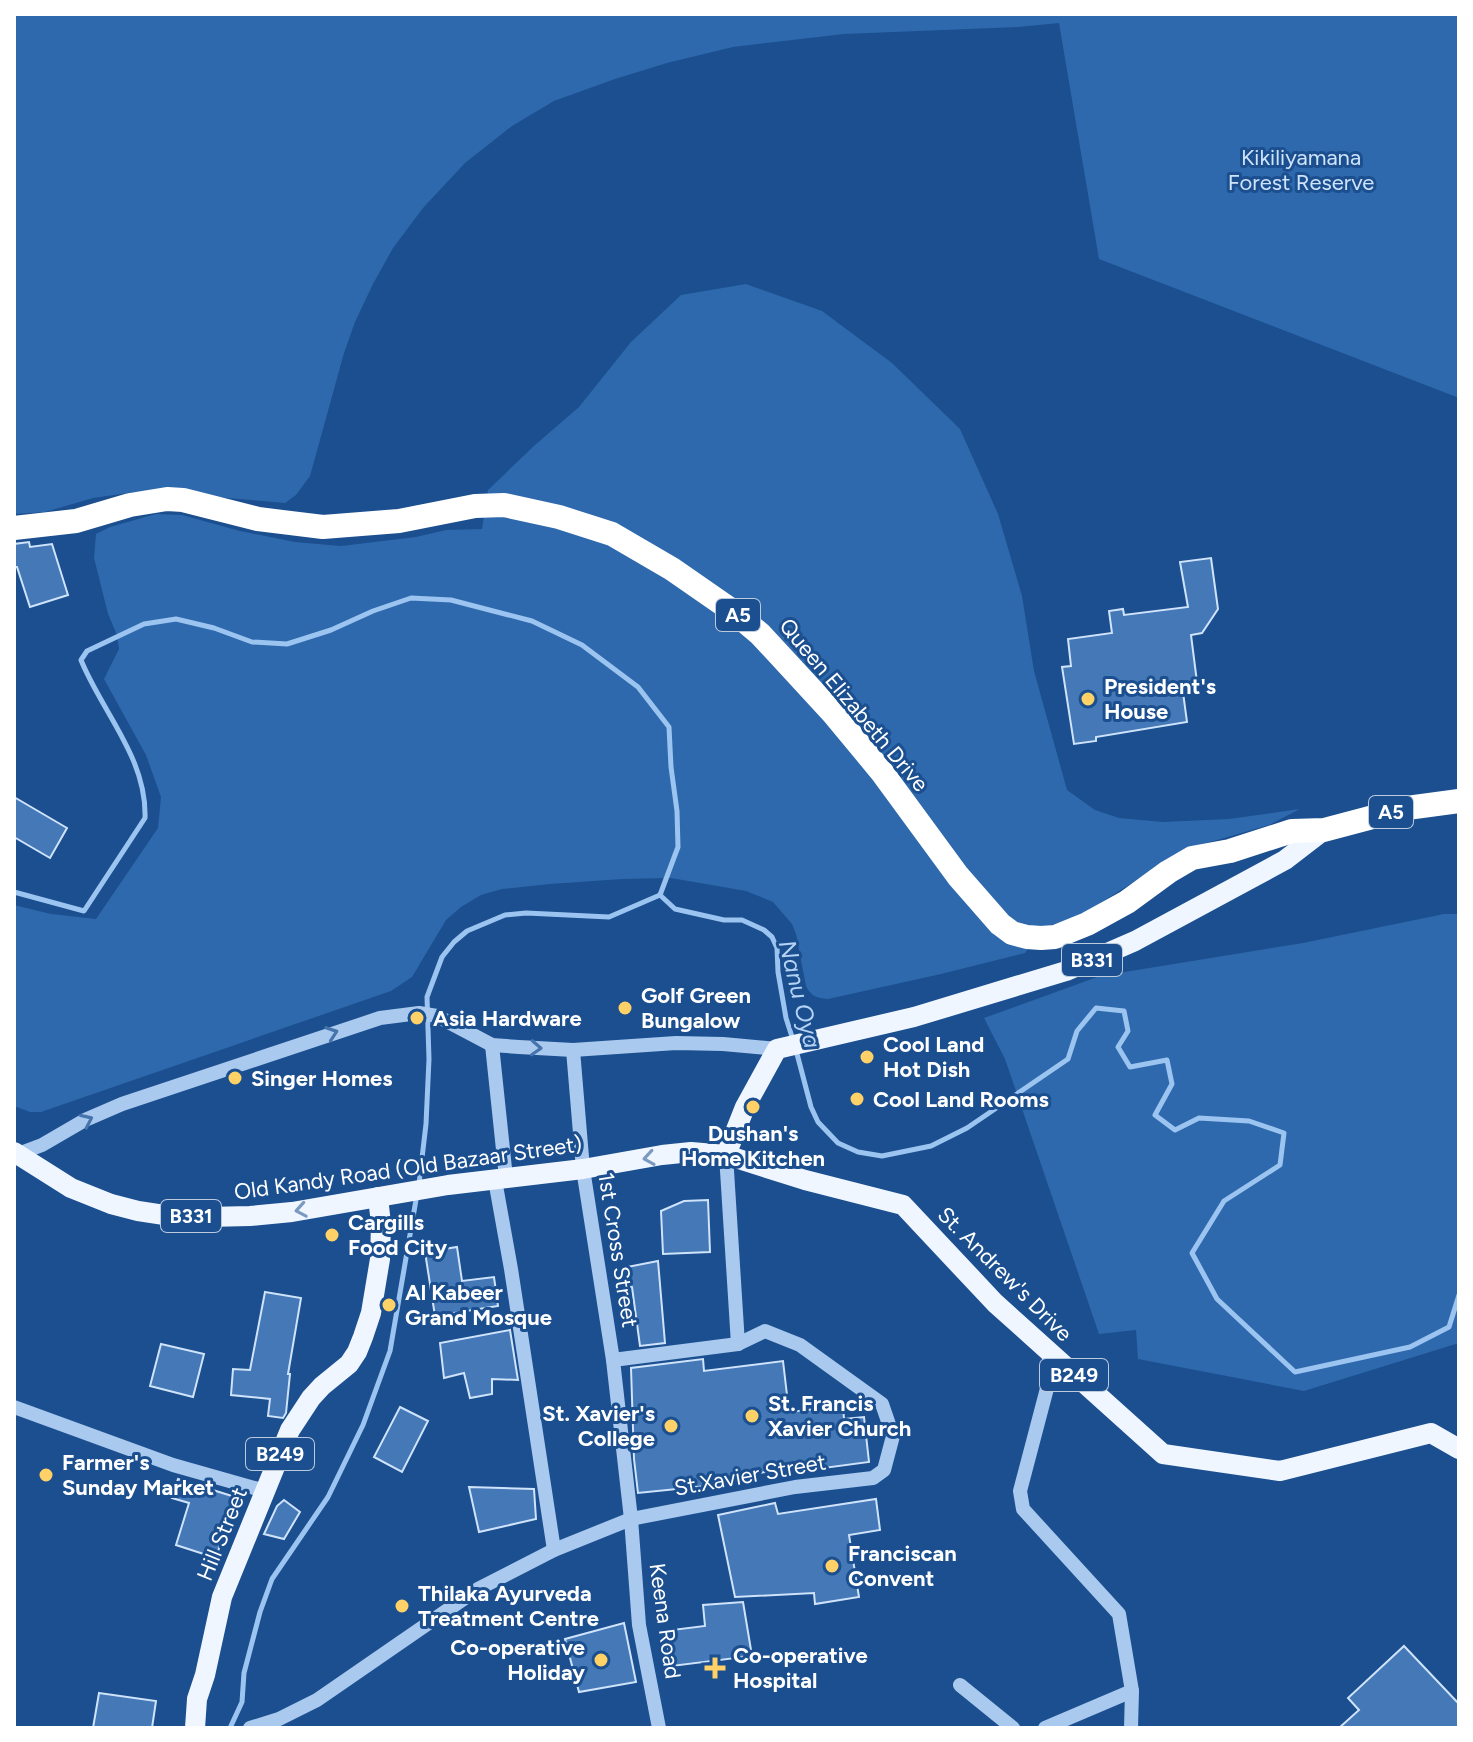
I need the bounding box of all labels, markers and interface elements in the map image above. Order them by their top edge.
park label: Kikiliyamana Forest Reserve [1228,144,1374,196]
road number: A5 [716,599,760,631]
street label: Queen Elizabeth Drive [774,613,934,797]
place label: President's House [1104,673,1216,725]
marker: President's House [1079,690,1097,708]
road number: A5 [1369,796,1413,828]
water label: Nanu Oya [773,937,827,1051]
road number: B331 [1062,944,1122,976]
place label: Golf Green Bungalow [641,982,751,1034]
marker: Golf Green Bungalow [616,999,634,1017]
place label: Asia Hardware [433,1005,582,1032]
marker: Asia Hardware [408,1009,426,1027]
one-way arrow [324,1027,338,1043]
place label: Cool Land Hot Dish [883,1031,984,1083]
one-way arrow [530,1039,543,1056]
marker: Cool Land Hot Dish [858,1048,876,1066]
place label: Singer Homes [251,1065,393,1092]
marker: Singer Homes [226,1069,244,1087]
place label: Cool Land Rooms [873,1086,1049,1113]
marker: Cool Land Rooms [848,1090,866,1108]
marker: Dushan's Home Kitchen [744,1098,762,1116]
one-way arrow [79,1114,93,1130]
place label: Dushan's Home Kitchen [681,1120,825,1172]
street label: Old Kandy Road (Old Bazaar Street) [232,1130,584,1206]
one-way arrow [642,1148,655,1165]
street label: 1st Cross Street [592,1171,644,1329]
road number: B331 [161,1200,221,1232]
one-way arrow [294,1201,308,1218]
street label: St. Andrew's Drive [932,1201,1078,1347]
place label: Cargills Food City [348,1209,447,1261]
marker: Cargills Food City [323,1226,341,1244]
place label: Al Kabeer Grand Mosque [405,1279,552,1331]
marker: Al Kabeer Grand Mosque [380,1296,398,1314]
road number: B249 [1040,1359,1108,1391]
place label: St. Francis Xavier Church [768,1390,911,1442]
place label: St. Xavier's College [542,1400,655,1452]
marker: St. Francis Xavier Church [743,1407,761,1425]
marker: St. Xavier's College [662,1417,680,1435]
road number: B249 [246,1438,314,1470]
street label: St.Xavier Street [672,1448,828,1502]
place label: Farmer's Sunday Market [62,1449,214,1501]
marker: Farmer's Sunday Market [37,1466,55,1484]
street label: Hill Street [191,1483,253,1585]
place label: Franciscan Convent [848,1540,957,1592]
marker: Franciscan Convent [823,1557,841,1575]
street label: Keena Road [644,1561,686,1681]
place label: Thilaka Ayurveda Treatment Centre [418,1580,599,1632]
marker: Thilaka Ayurveda Treatment Centre [393,1597,411,1615]
place label: Co-operative Holiday [450,1634,585,1686]
place label: Co-operative Hospital [733,1642,868,1694]
marker: Co-operative Holiday [592,1651,610,1669]
marker: Co-operative Hospital [704,1657,726,1679]

